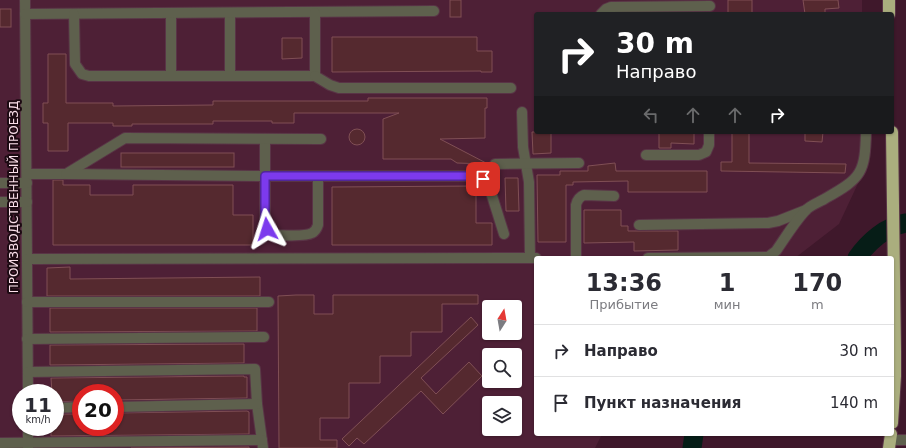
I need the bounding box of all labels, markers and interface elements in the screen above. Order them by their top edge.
text: 30 m [616,27,694,60]
icon: right [550,28,602,80]
text: Направо [616,61,696,82]
street label: ПРОИЗВОДСТВЕННЫЙ ПРОЕЗД [6,101,21,293]
icon: left [640,104,662,126]
icon: ahead [682,104,704,126]
icon: ahead [724,104,746,126]
icon: right [766,104,788,126]
pin [466,162,500,196]
icon: arrive [472,168,494,190]
position arrow [246,208,288,250]
text: 13:36 [586,269,662,297]
text: 1 [719,269,735,297]
text: 170 [792,269,842,297]
text: Прибытие [589,297,658,312]
text: мин [714,297,741,312]
text: m [811,297,824,312]
north arrow [482,300,522,340]
map controls [482,300,522,436]
icon: right [550,340,572,362]
text: Направо [584,342,658,360]
text: 30 m [840,342,878,360]
button: search [482,348,522,388]
speed limit sign: 20 [72,384,124,436]
icon: arrive [550,392,572,414]
text: 11 [24,393,52,417]
text: Пункт назначения [584,394,741,412]
text: 140 m [830,394,878,412]
button: layers [482,396,522,436]
text: km/h [25,414,51,425]

